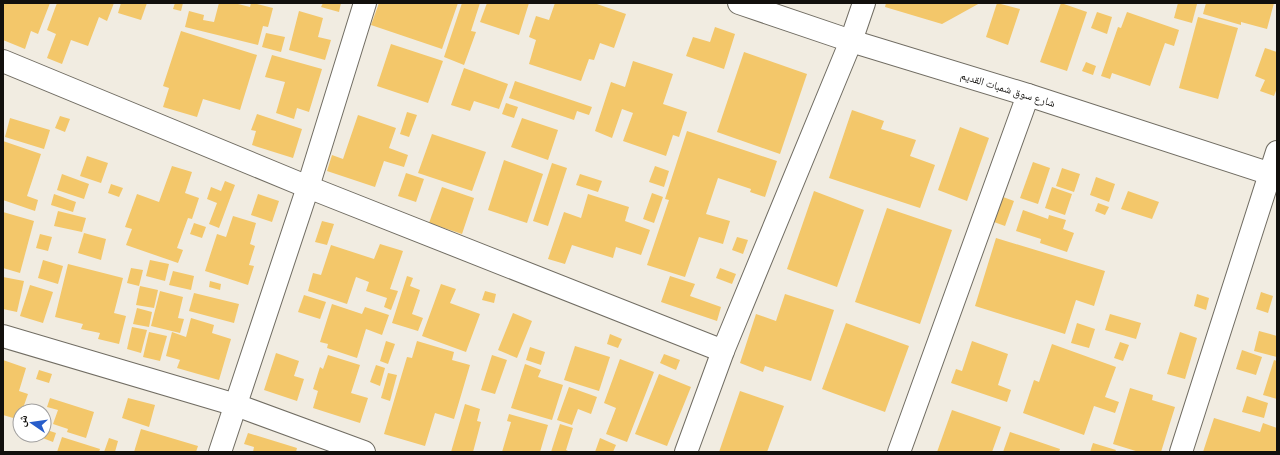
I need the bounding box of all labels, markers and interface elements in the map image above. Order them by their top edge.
street label: شارع سوق شمبات القديم [959,69,1057,111]
north arrow [12,403,52,443]
text: ش [15,413,31,428]

